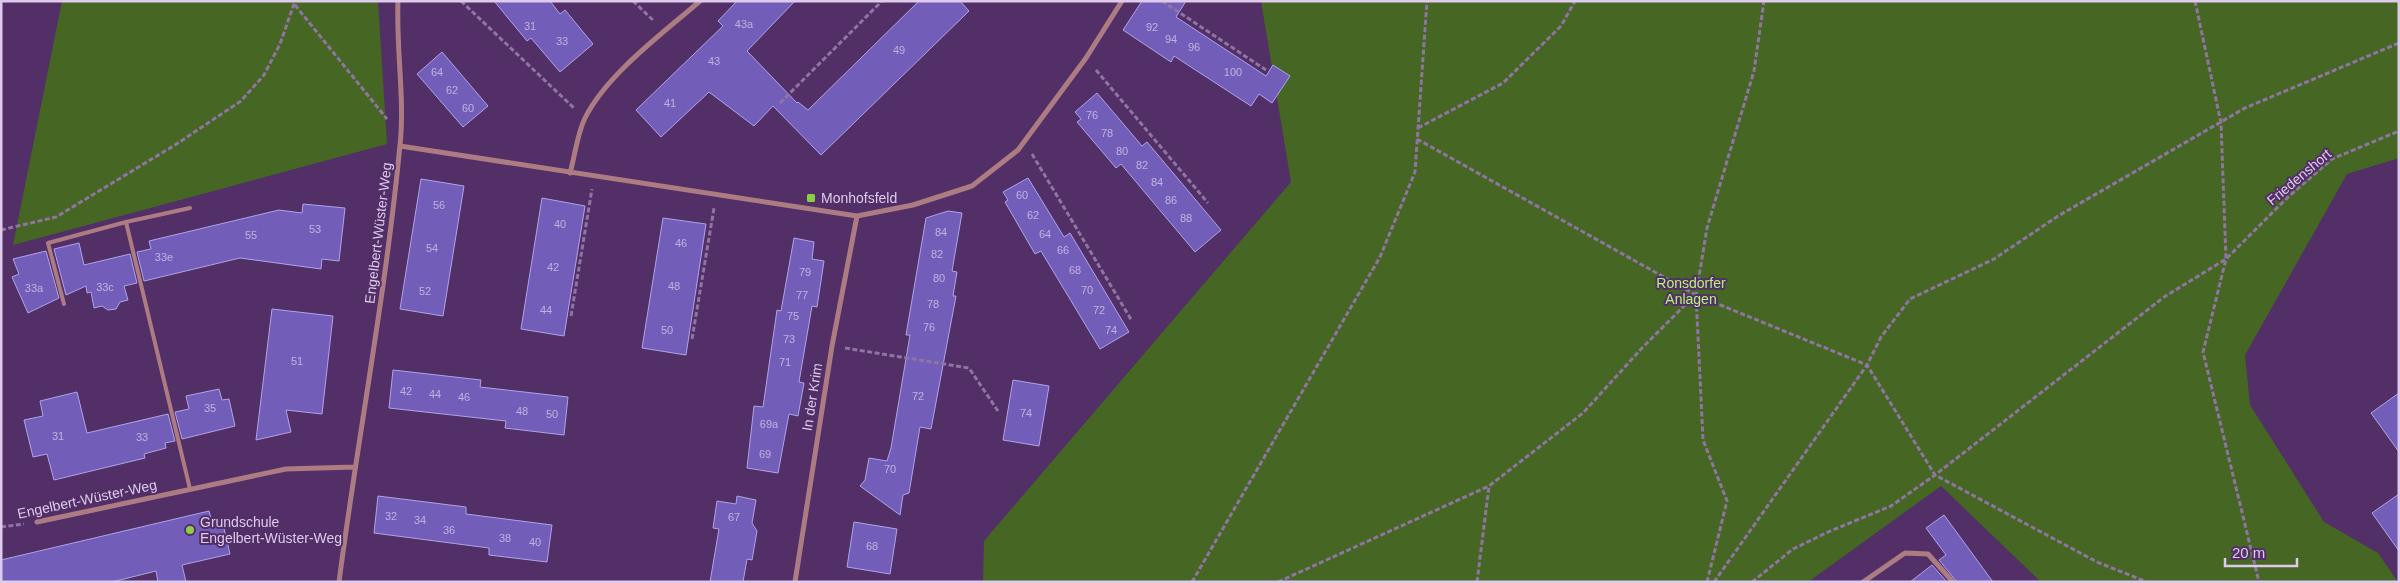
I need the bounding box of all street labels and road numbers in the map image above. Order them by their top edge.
street label: Friedenshort [2264,146,2334,208]
street label: Engelbert-Wüster-Weg [361,161,395,305]
street label: In der Krim [799,362,825,432]
street label: Engelbert-Wüster-Weg [16,476,158,522]

